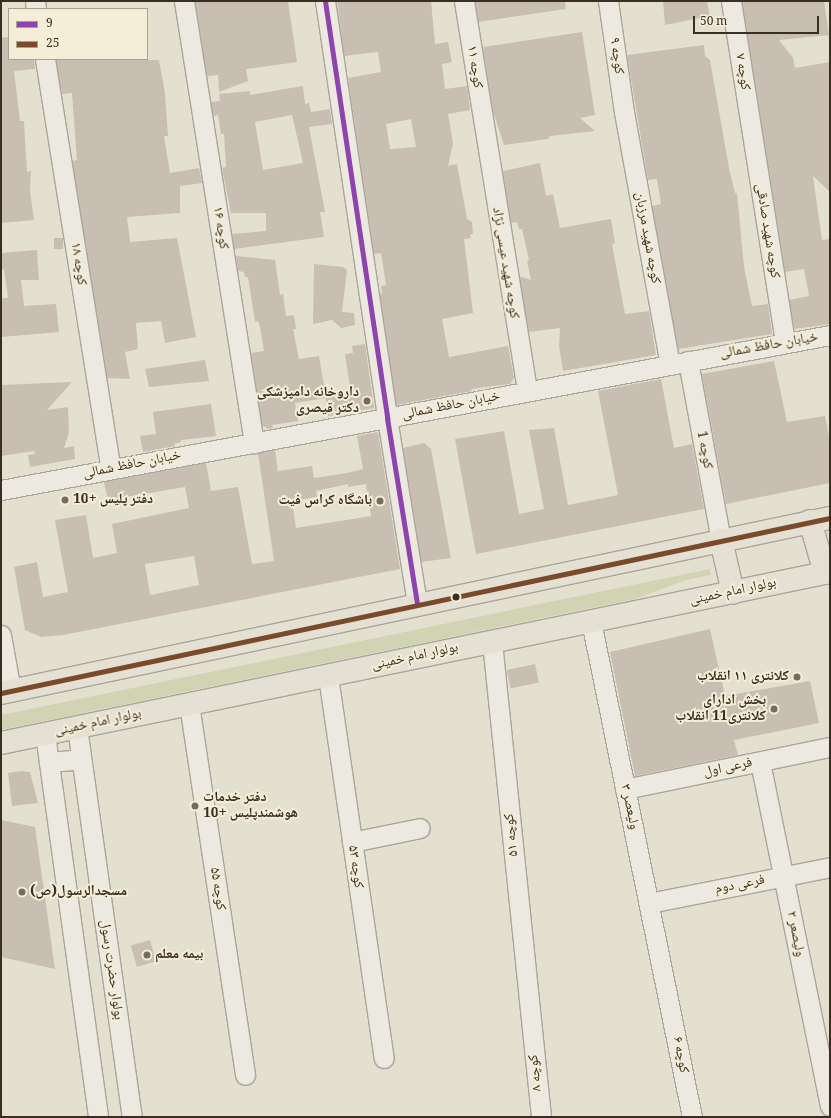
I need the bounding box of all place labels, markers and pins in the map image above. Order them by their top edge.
place label: داروخانه دامپزشکی دکتر قیصری [257,385,359,418]
marker: داروخانه دامپزشکی دکتر قیصری [362,396,372,406]
place label: دفتر پلیس +10 [73,492,153,508]
place label: باشگاه کراس فیت [279,493,372,509]
marker: دفتر پلیس +10 [60,495,70,505]
marker: باشگاه کراس فیت [375,496,385,506]
unlabelled marker [451,592,461,602]
place label: کلانتری ۱۱ انقلاب [697,669,789,685]
marker: کلانتری ۱۱ انقلاب [792,672,802,682]
place label: بخش ادارای کلانتری11 انقلاب [675,693,766,726]
marker: بخش ادارای کلانتری11 انقلاب [769,704,779,714]
place label: دفتر خدمات هوشمندپلیس +10 [203,790,298,822]
marker: دفتر خدمات هوشمندپلیس +10 [190,801,200,811]
place label: مسجدالرسول(ص) [30,884,127,900]
marker: مسجدالرسول(ص) [17,887,27,897]
place label: بیمه معلم [155,947,203,963]
marker: بیمه معلم [142,950,152,960]

